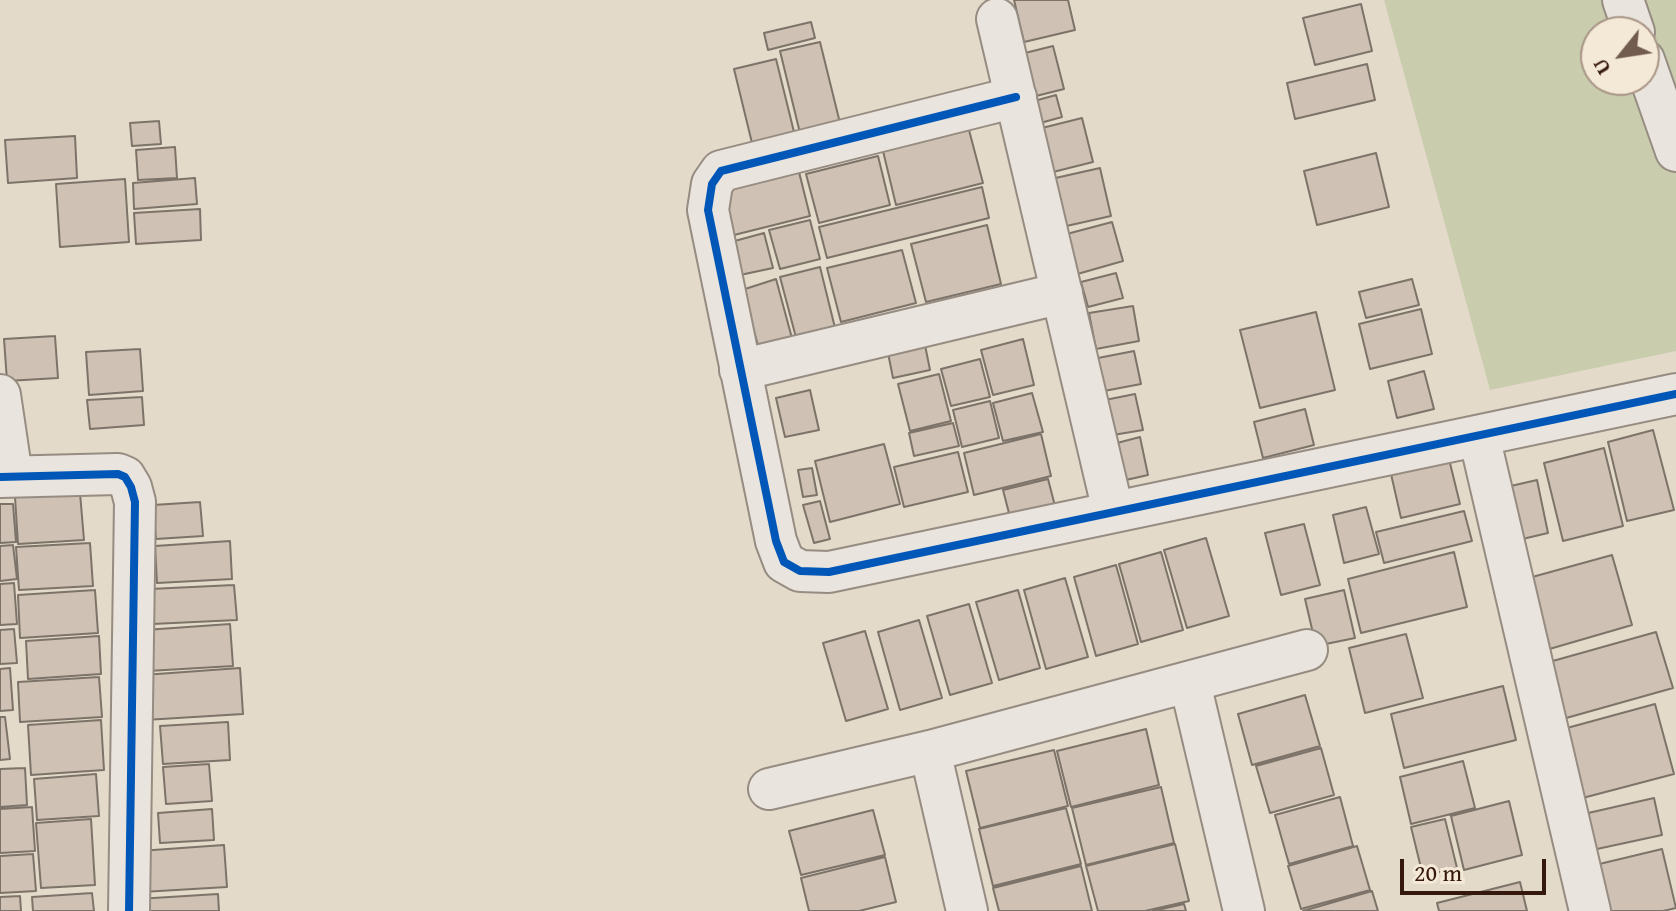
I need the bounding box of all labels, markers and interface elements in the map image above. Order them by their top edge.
north arrow [1580,16,1660,96]
text: U [1583,53,1619,81]
scale bar [1404,843,1550,893]
text: 20 m [1414,855,1462,890]

